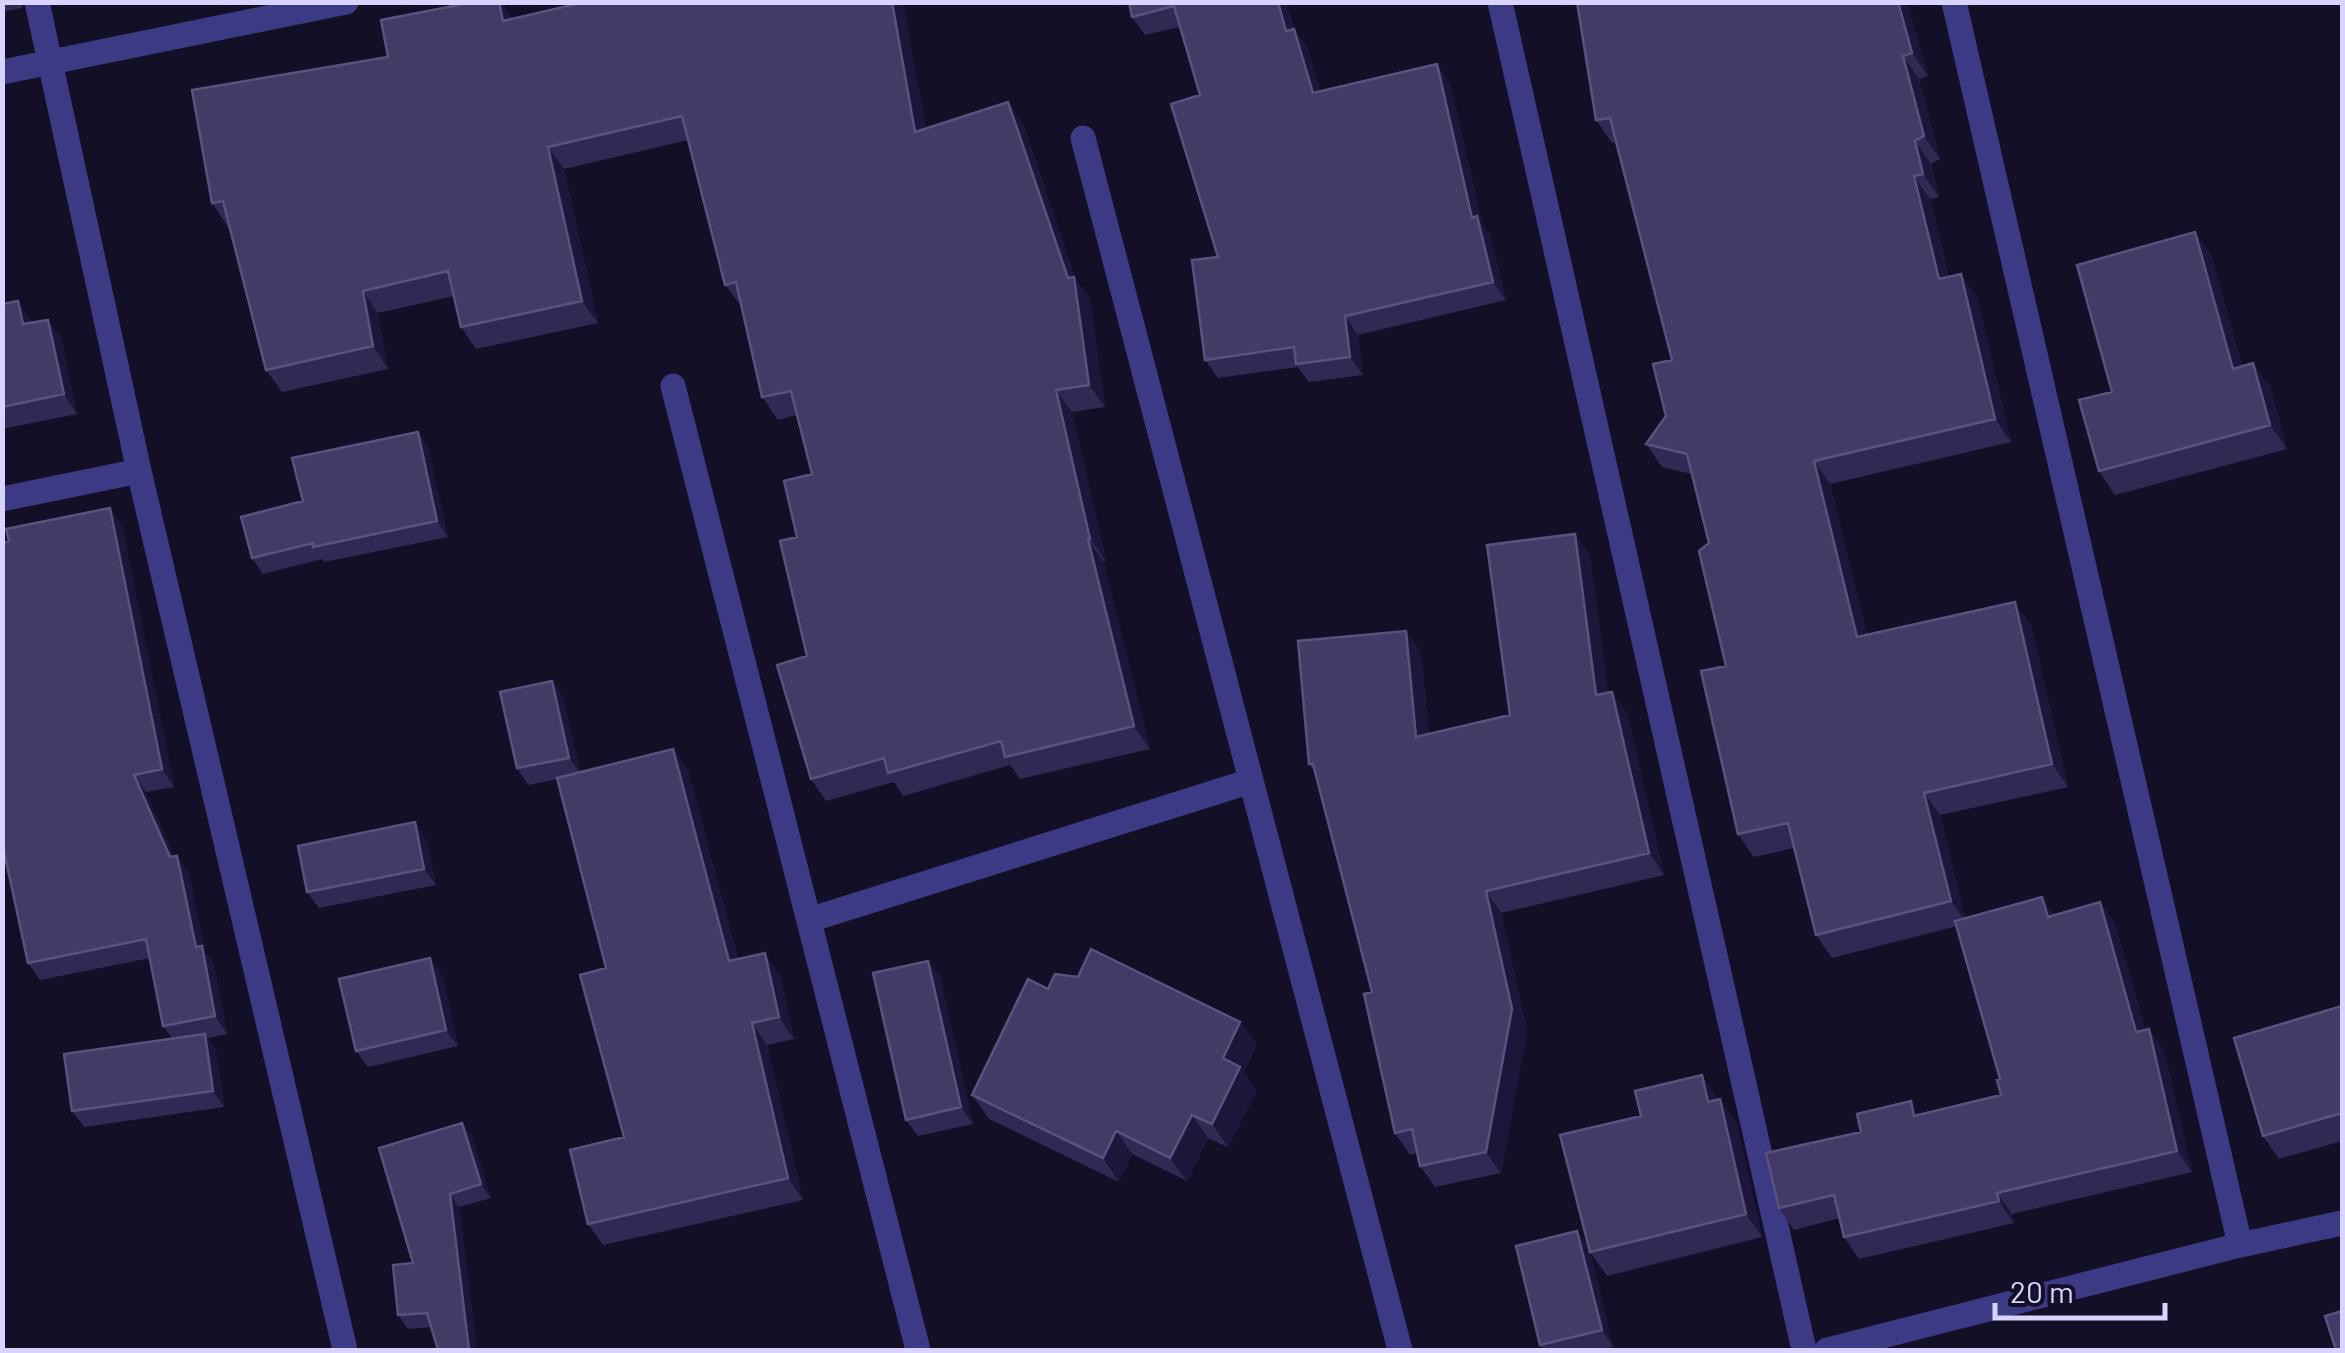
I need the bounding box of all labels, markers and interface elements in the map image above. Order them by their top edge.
scale bar [1995,1258,2165,1320]
text: 20 m [2010,1273,2074,1309]

